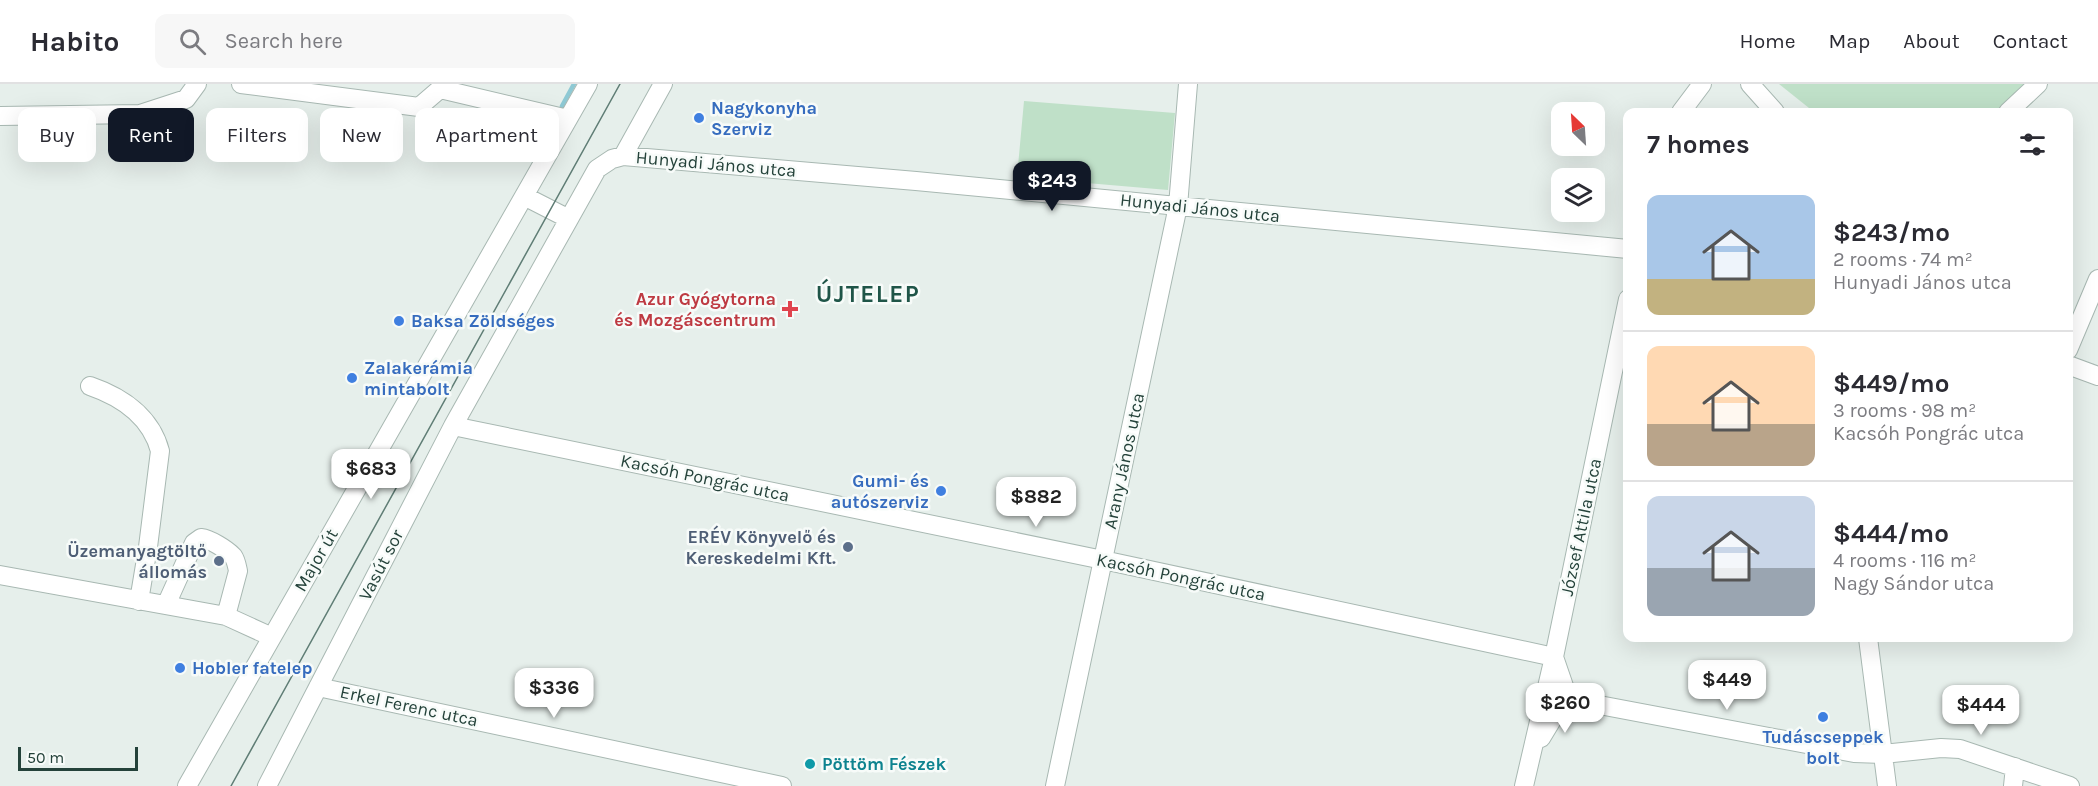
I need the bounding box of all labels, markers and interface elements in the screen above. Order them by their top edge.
search box [155,14,575,68]
text: Habito [30,25,119,58]
icon: search [176,25,209,58]
text: Search here [224,28,343,54]
text: Home [1740,29,1796,53]
text: Map [1829,29,1870,53]
text: About [1903,29,1960,53]
text: Contact [1993,29,2068,53]
place label: Nagykonyha Szerviz [711,97,817,140]
north arrow [1551,102,1605,156]
map controls [1551,102,1605,222]
chip: Buy [18,108,96,162]
chip: Rent [108,108,194,162]
chip: Filters [206,108,308,162]
chip: New [320,108,403,162]
chip: Apartment [415,108,559,162]
marker: Nagykonyha Szerviz [692,111,706,125]
icon: filters [2016,128,2049,161]
text: 7 homes [1647,129,1750,160]
street label: Hunyadi János utca [635,146,797,182]
pin: $243 [1016,161,1088,212]
button: layers [1551,168,1605,222]
text: $243 [1027,169,1077,192]
street label: Hunyadi János utca [1119,189,1281,227]
text: $243/mo [1833,217,1950,248]
icon: home [1695,219,1767,291]
text: 2 rooms · 74 m² [1833,248,1973,271]
text: Hunyadi János utca [1833,271,2012,294]
district label: ÚJTELEP [816,278,920,308]
place label: Azur Gyógytorna és Mozgáscentrum [614,288,776,331]
marker: Azur Gyógytorna és Mozgáscentrum [781,300,799,318]
place label: Baksa Zöldséges [411,310,555,332]
marker: Baksa Zöldséges [392,314,406,328]
place label: Zalakerámia mintabolt [364,357,473,400]
text: $449/mo [1833,368,1949,399]
icon: home [1695,370,1767,442]
marker: Zalakerámia mintabolt [345,371,359,385]
street label: Arany János utca [1099,391,1149,531]
text: 3 rooms · 98 m² [1833,399,1976,422]
text: Kacsóh Pongrác utca [1833,422,2024,445]
pin: $683 [335,449,407,500]
street label: Kacsóh Pongrác utca [618,449,792,507]
street label: József Attila utca [1556,456,1606,598]
text: $683 [345,457,397,480]
place label: Gumi- és autószerviz [831,470,929,513]
pin: $882 [1000,477,1072,528]
marker: Gumi- és autószerviz [934,484,948,498]
text: $882 [1010,485,1062,508]
text: $444/mo [1833,518,1949,549]
icon: home [1695,520,1767,592]
street label: Major út [289,524,343,595]
street label: Vasút sor [354,525,408,604]
place label: ERÉV Könyvelő és Kereskedelmi Kft. [685,525,836,569]
place label: Üzemanyagtöltő állomás [67,540,207,583]
marker: ERÉV Könyvelő és Kereskedelmi Kft. [841,540,855,554]
street label: Kacsóh Pongrác utca [1094,548,1268,606]
text: 4 rooms · 116 m² [1833,549,1976,572]
marker: Üzemanyagtöltő állomás [212,554,226,568]
text: Nagy Sándor utca [1833,572,1994,595]
place label: Hobler fatelep [192,657,312,679]
pin: $449 [1691,660,1763,711]
marker: Hobler fatelep [173,661,187,675]
pin: $336 [518,668,590,719]
text: $449 [1702,668,1752,691]
text: $336 [529,676,579,699]
street label: Erkel Ferenc utca [338,681,480,731]
pin: $260 [1529,683,1601,734]
pin: $444 [1945,685,2017,736]
text: $260 [1540,691,1590,714]
text: $444 [1956,693,2006,716]
marker: Tudáscseppek bolt [1816,710,1830,724]
place label: Tudáscseppek bolt [1762,726,1884,769]
scale bar [18,744,138,772]
text: 50 m [27,748,64,767]
place label: Pöttöm Fészek [822,753,946,775]
marker: Pöttöm Fészek [803,757,817,771]

